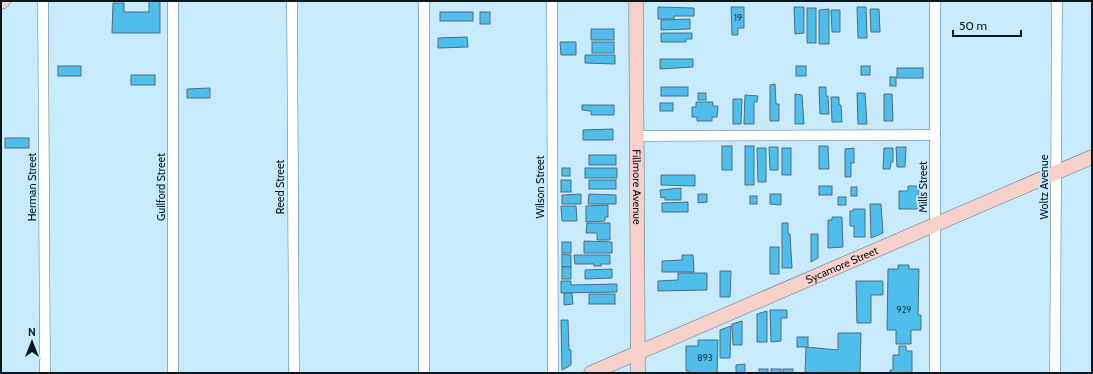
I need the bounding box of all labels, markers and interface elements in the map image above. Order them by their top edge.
house number: 19 [734,12,742,23]
scale bar [953,12,1021,38]
text: 50 m [959,18,987,33]
street label: Fillmore Avenue [630,149,644,225]
street label: Herman Street [25,152,39,221]
street label: Guilford Street [154,153,168,221]
street label: Woltz Avenue [1037,154,1051,219]
street label: Wilson Street [533,155,547,218]
street label: Reed Street [273,159,287,214]
street label: Mills Street [916,161,930,213]
street label: Sycamore Street [803,243,880,287]
house number: 929 [897,304,911,315]
north arrow [12,322,52,362]
text: N [28,325,36,339]
house number: 893 [697,352,713,363]

